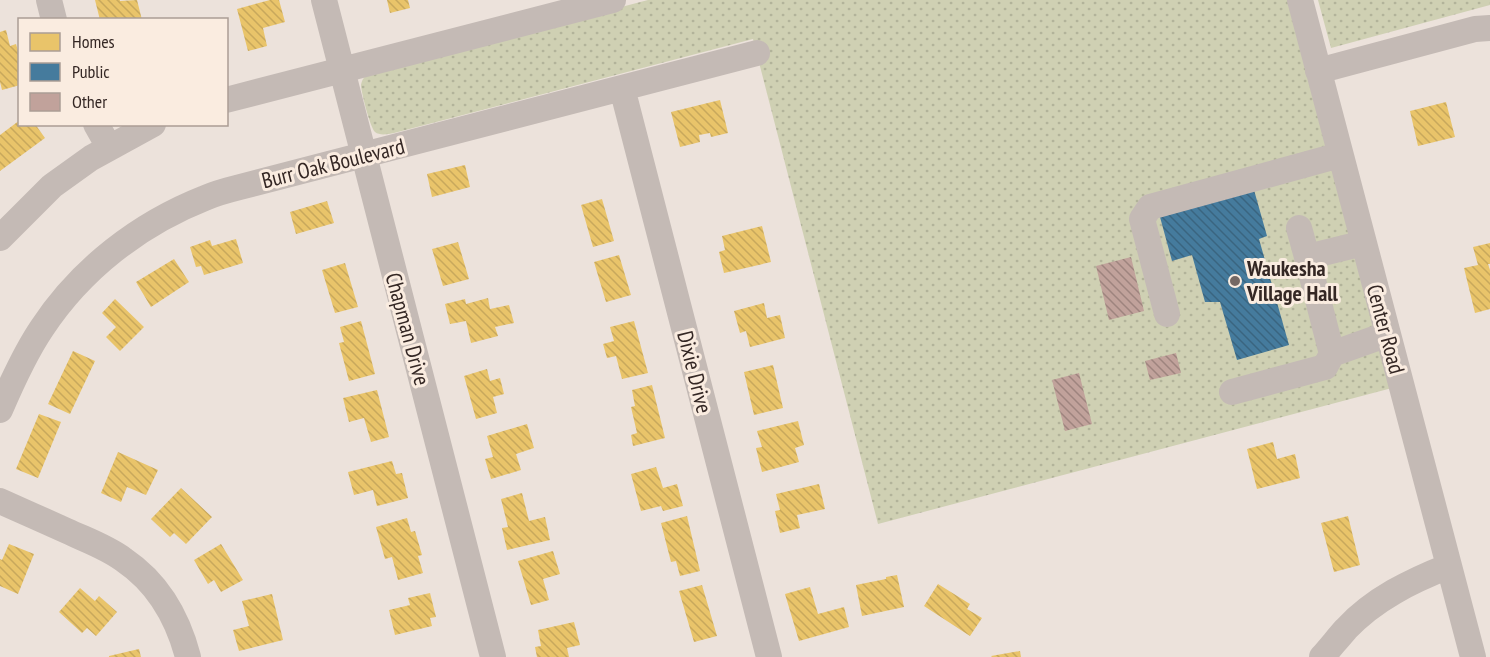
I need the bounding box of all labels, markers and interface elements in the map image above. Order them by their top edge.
legend [18,18,228,126]
text: Homes [72,30,115,53]
text: Public [72,60,110,83]
text: Other [72,90,107,113]
street label: Burr Oak Boulevard [259,132,407,194]
place label: Waukesha Village Hall [1246,254,1339,307]
street label: Chapman Drive [380,270,436,388]
marker: Waukesha Village Hall [1228,274,1242,288]
street label: Center Road [1361,281,1411,377]
street label: Dixie Drive [671,328,719,416]

